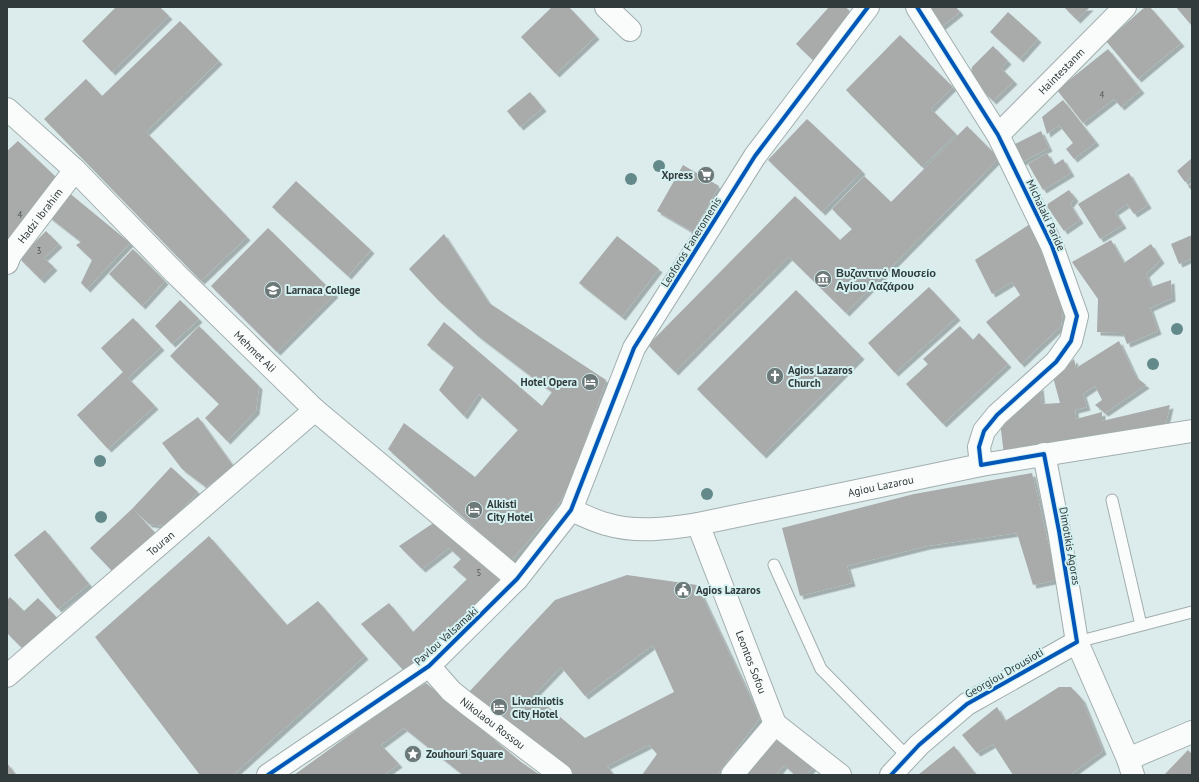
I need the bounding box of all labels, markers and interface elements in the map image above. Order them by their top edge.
street label: Haintestanm [1035,45,1087,97]
house number: 4 [1100,89,1105,100]
supermarket icon: Xpress [696,165,716,185]
place label: Xpress [662,168,693,182]
street label: Michalaki Paride [1023,177,1069,253]
street label: Hadzi Ibrahim [14,185,66,246]
street label: Leoforos Faneromenis [658,194,724,289]
house number: 4 [18,209,23,220]
house number: 3 [37,245,42,256]
place label: Βυζαντινό Μουσείο Αγίου Λαζάρου [836,266,936,293]
museum icon: Βυζαντινό Μουσείο Αγίου Λαζάρου [813,269,833,289]
school or university icon: Larnaca College [263,280,283,300]
place label: Larnaca College [286,283,361,297]
street label: Mehmet Ali [231,328,279,375]
place label: Agios Lazaros Church [788,363,853,390]
church icon: Agios Lazaros Church [765,366,785,386]
hotel icon: Hotel Opera [580,372,600,392]
place label: Hotel Opera [520,375,577,389]
street label: Agiou Lazarou [847,472,915,500]
place label: Alkisti City Hotel [487,497,534,524]
hotel icon: Alkisti City Hotel [464,500,484,520]
street label: Dimotikis Agoras [1056,506,1084,586]
street label: Touran [144,528,177,559]
house number: 5 [477,567,482,578]
public building icon: Agios Lazaros [673,580,693,600]
place label: Agios Lazaros [696,583,761,597]
street label: Pavlou Valsamaki [411,604,481,668]
street label: Leontos Sofou [733,629,770,696]
street label: Georgiou Drousioti [962,645,1046,701]
street label: Nikolaou Rossou [457,694,528,752]
place label: Livadhiotis City Hotel [512,694,564,721]
hotel icon: Livadhiotis City Hotel [489,697,509,717]
place icon: Zouhouri Square [403,744,423,764]
place label: Zouhouri Square [426,747,504,761]

